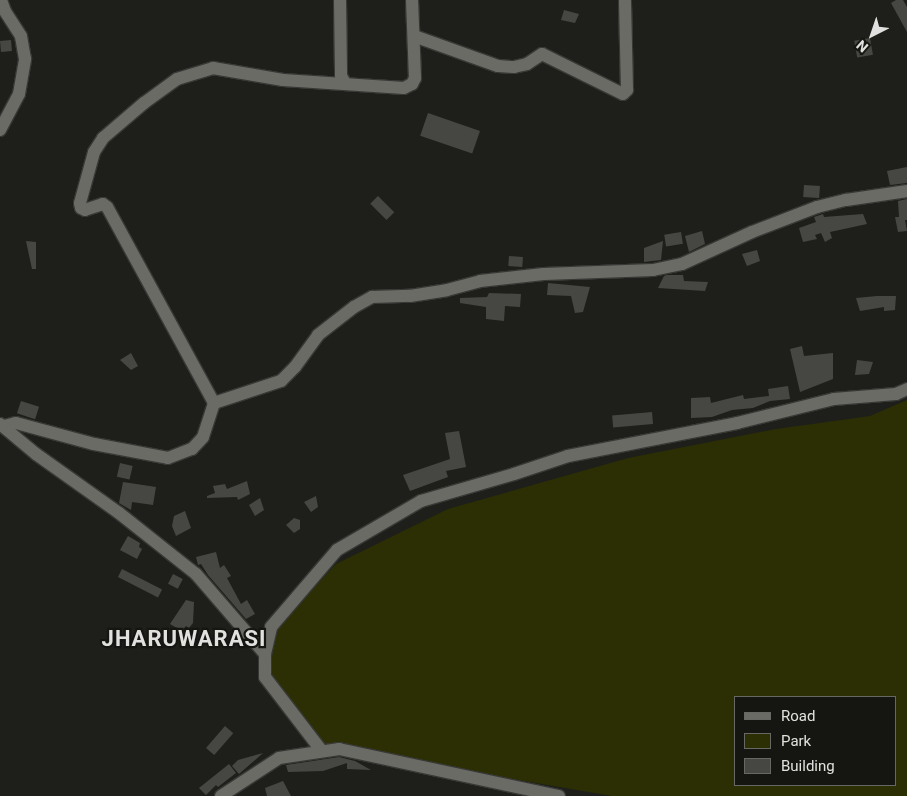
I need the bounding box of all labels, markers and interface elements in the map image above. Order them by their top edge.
north arrow [847,10,897,60]
text: N [853,37,871,56]
district label: JHARUWARASI [100,626,268,652]
legend [734,696,897,786]
text: Road [781,707,815,725]
text: Park [781,732,811,750]
text: Building [781,757,835,775]

